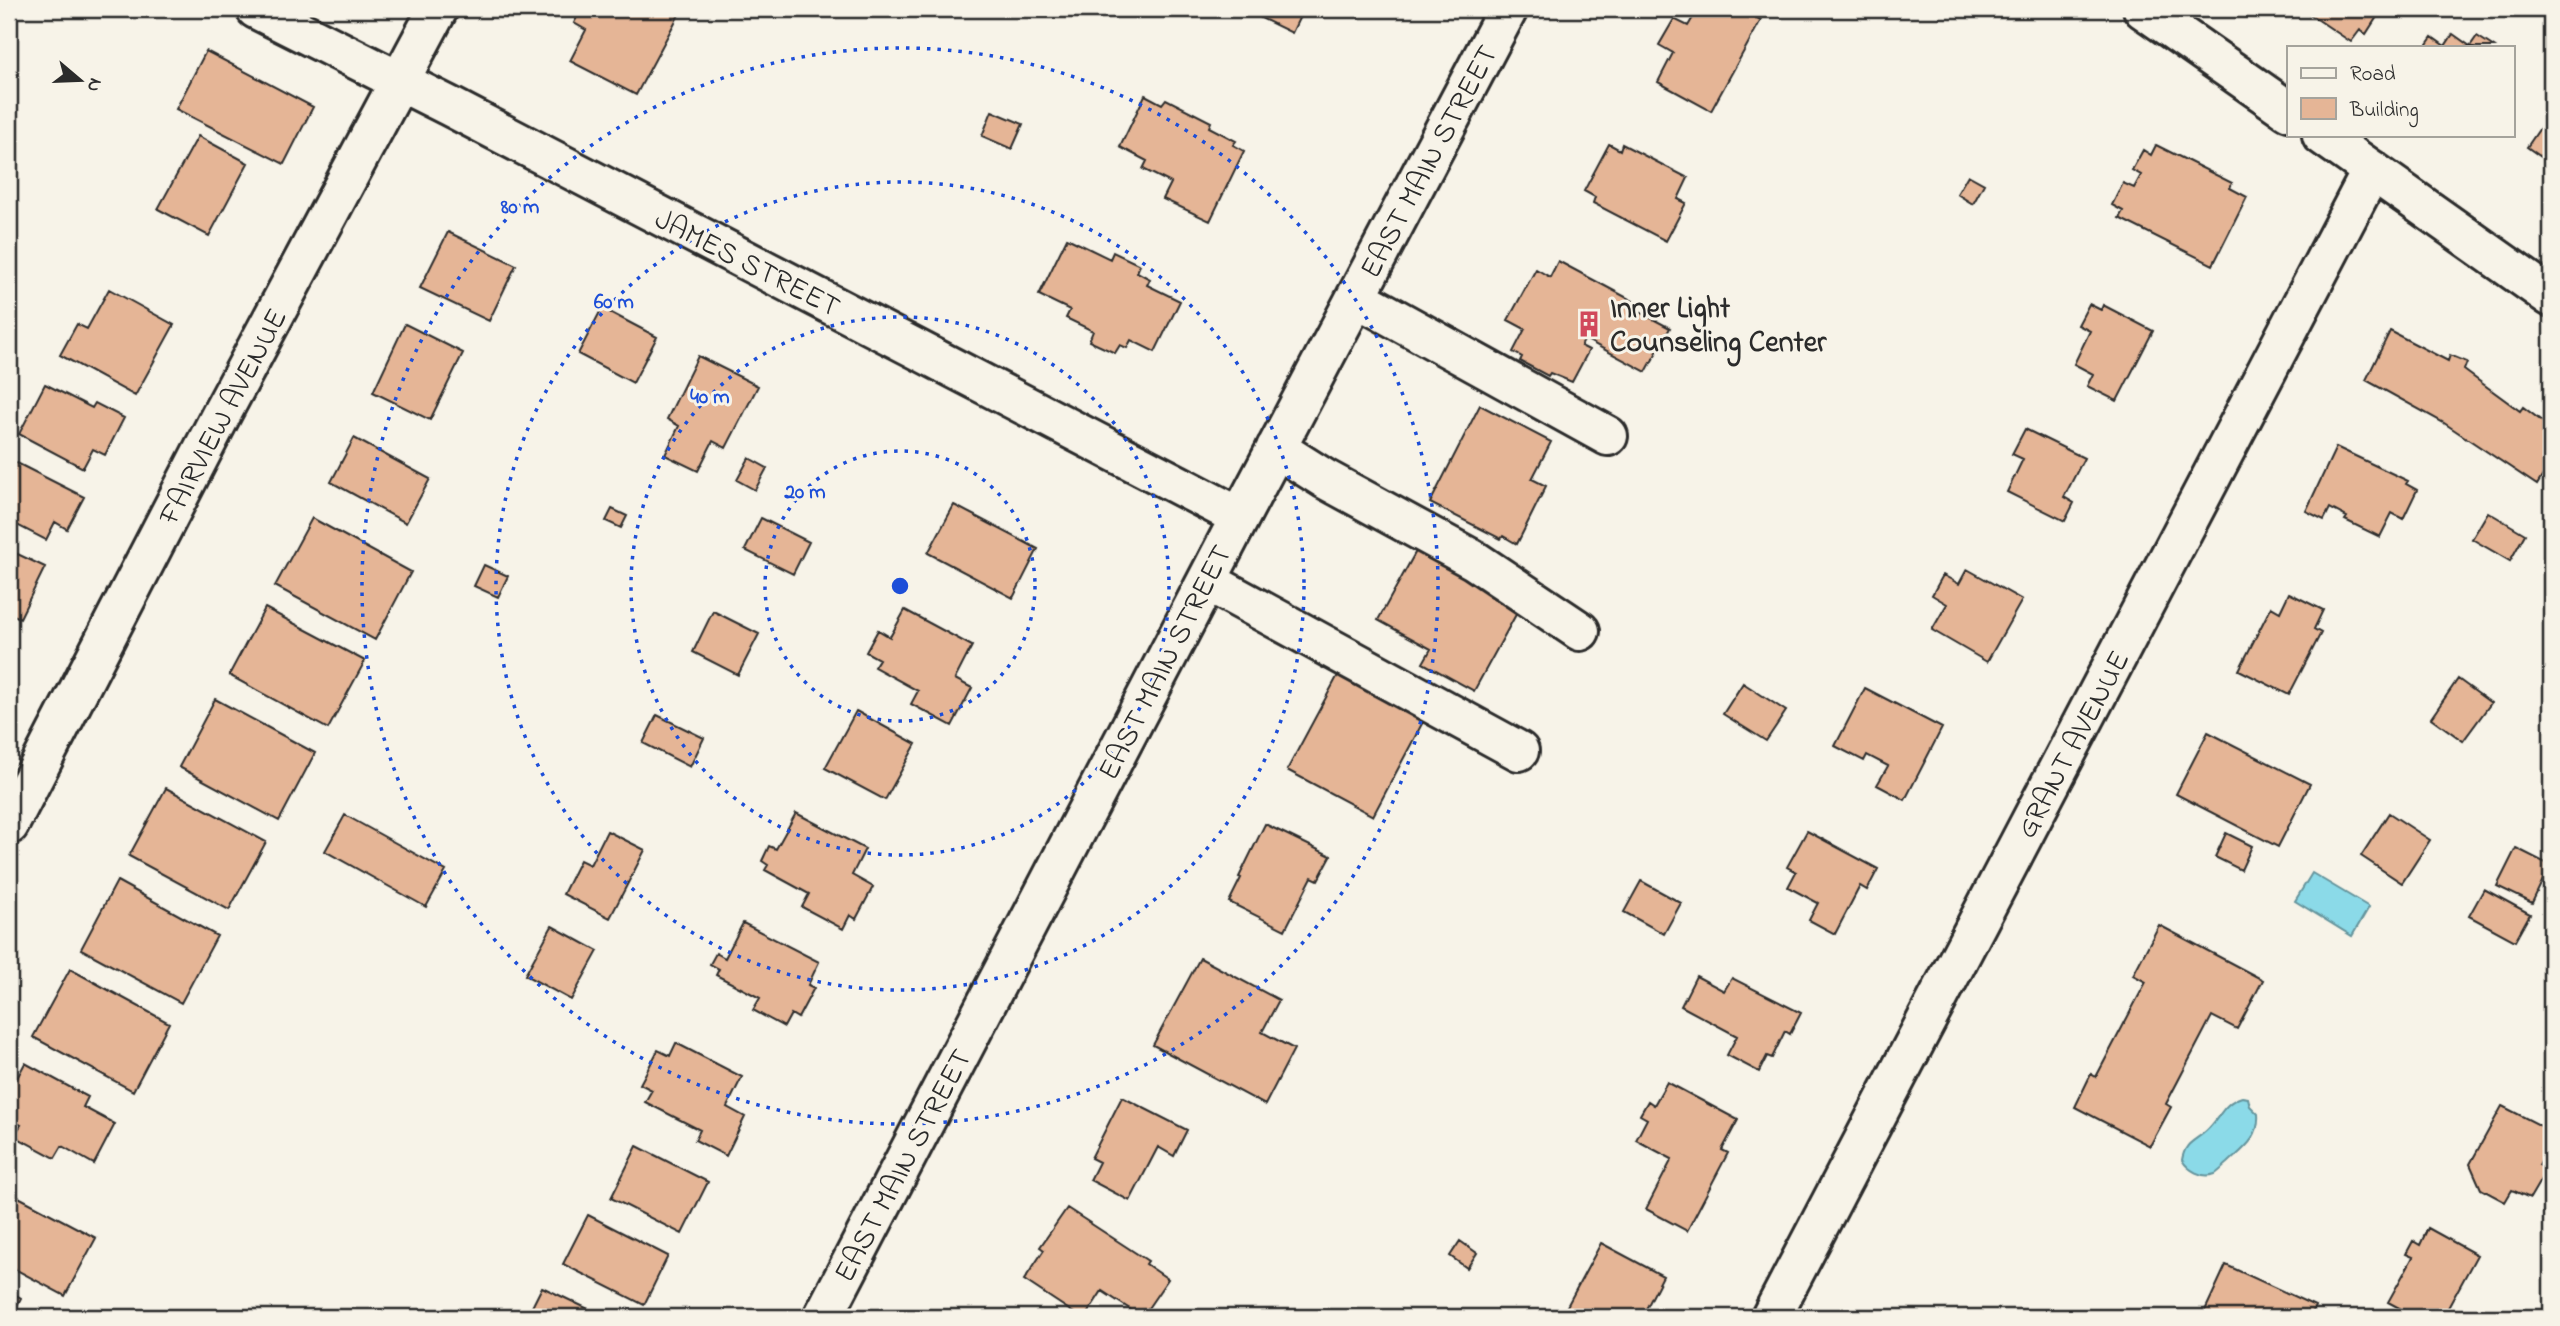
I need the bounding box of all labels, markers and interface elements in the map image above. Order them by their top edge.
street label: EAST MAIN STREET [1350,38,1511,287]
north arrow [46,46,116,116]
legend [2287,46,2514,136]
text: Road [2350,60,2396,90]
text: N [79,74,109,95]
text: Building [2349,96,2419,128]
text: 80 m [500,193,539,223]
street label: JAMES STREET [646,199,847,330]
text: 60 m [594,288,634,318]
place label: Inner Light Counseling Center [1610,288,1827,367]
street label: FAIRVIEW AVENUE [148,301,300,534]
building icon: Inner Light Counseling Center [1574,309,1604,339]
text: 40 m [690,383,730,413]
text: 20 m [783,478,826,508]
street label: EAST MAIN STREET [1088,538,1245,789]
centre of rings [888,574,912,598]
street label: GRANT AVENUE [2007,644,2143,847]
street label: EAST MAIN STREET [824,1042,985,1291]

